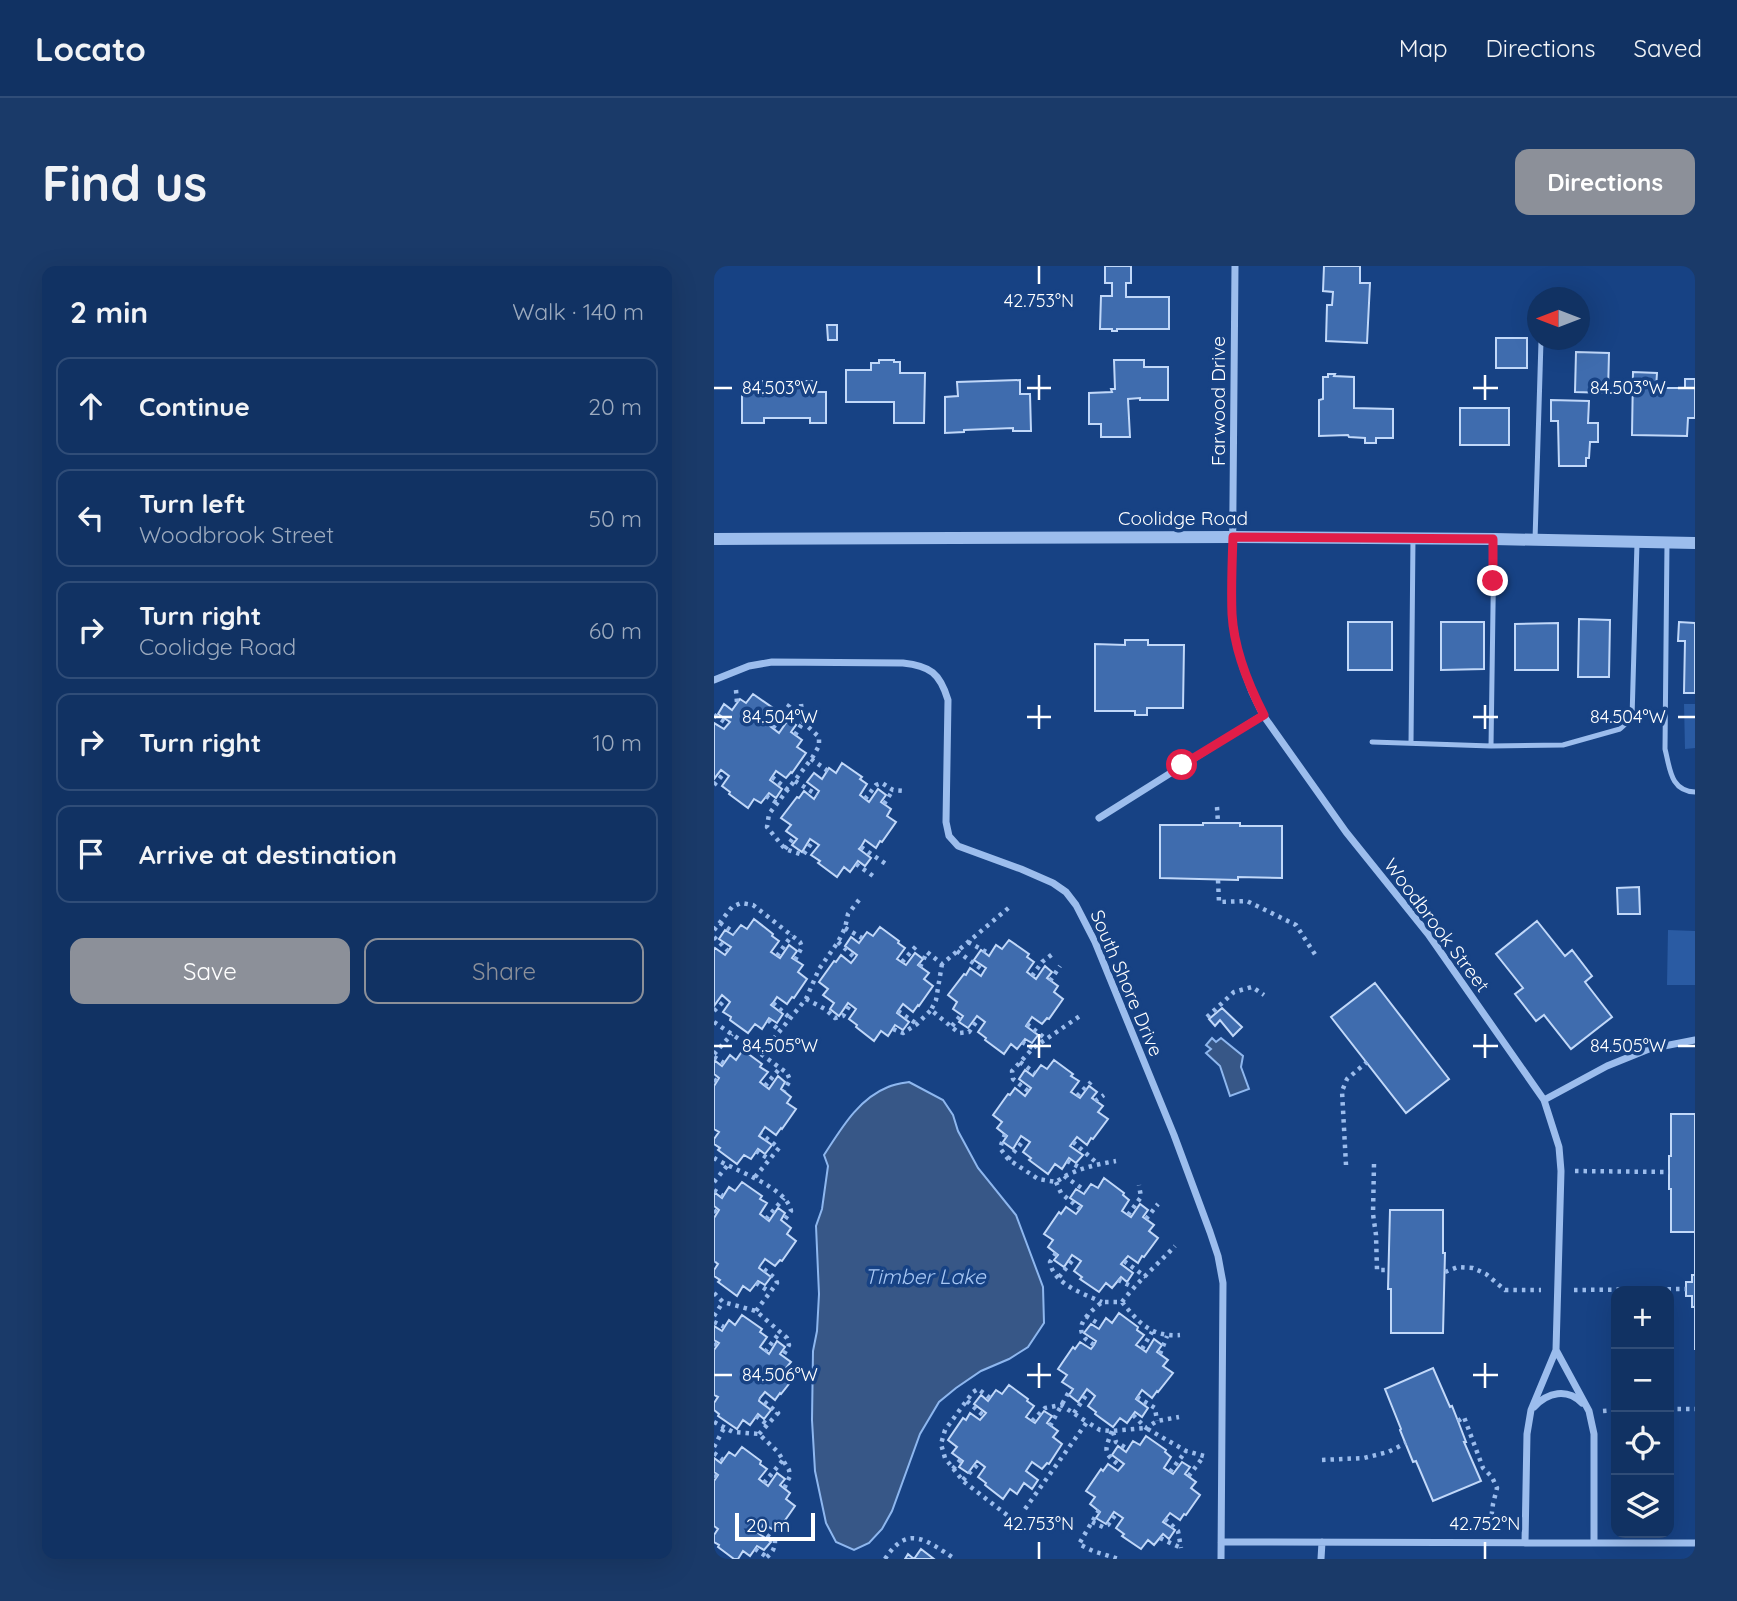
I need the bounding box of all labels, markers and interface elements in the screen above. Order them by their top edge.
text: Locato [35,28,146,69]
text: Map [1399,33,1448,63]
text: Directions [1486,33,1596,63]
text: Saved [1634,33,1702,63]
button: Directions [1515,149,1695,215]
text: Find us [42,152,207,213]
north arrow [1527,287,1590,350]
text: 42.753°N [1004,289,1074,312]
text: 2 min [70,293,148,331]
text: Walk · 140 m [512,297,644,326]
street label: Farwood Drive [1206,336,1230,466]
text: 84.503°W [742,376,818,399]
text: 84.503°W [1590,376,1666,399]
icon: ahead [72,387,110,425]
text: Continue [139,390,250,423]
text: 20 m [588,392,642,421]
text: Turn left [139,487,246,520]
icon: left [72,499,110,537]
text: 50 m [589,504,642,533]
street label: Coolidge Road [1118,506,1248,530]
text: Woodbrook Street [139,520,334,549]
route end [1477,565,1508,596]
text: Turn right [139,599,261,632]
icon: right [72,611,110,649]
text: 60 m [589,616,642,645]
text: Coolidge Road [139,632,296,661]
text: 84.504°W [742,705,818,728]
text: 84.504°W [1590,705,1666,728]
icon: right [72,723,110,761]
text: Turn right [139,726,261,759]
text: 10 m [593,728,642,757]
route start [1166,749,1197,780]
icon: arrive [72,835,110,873]
text: Arrive at destination [139,838,397,871]
street label: Woodbrook Street [1379,853,1495,997]
street label: South Shore Drive [1085,906,1169,1060]
button: Save [70,938,350,1004]
button: Share [364,938,644,1004]
text: 84.505°W [742,1034,818,1057]
text: 84.505°W [1590,1034,1666,1057]
water label: Timber Lake [864,1263,987,1289]
map controls [1611,1286,1674,1538]
button: + [1611,1286,1674,1349]
button: − [1611,1349,1674,1412]
text: 84.506°W [742,1363,818,1386]
button: locate [1611,1412,1674,1475]
button: layers [1611,1475,1674,1538]
scale bar [735,1510,816,1542]
text: 42.753°N [1004,1512,1074,1535]
text: 42.752°N [1450,1512,1520,1535]
text: 20 m [746,1513,790,1537]

